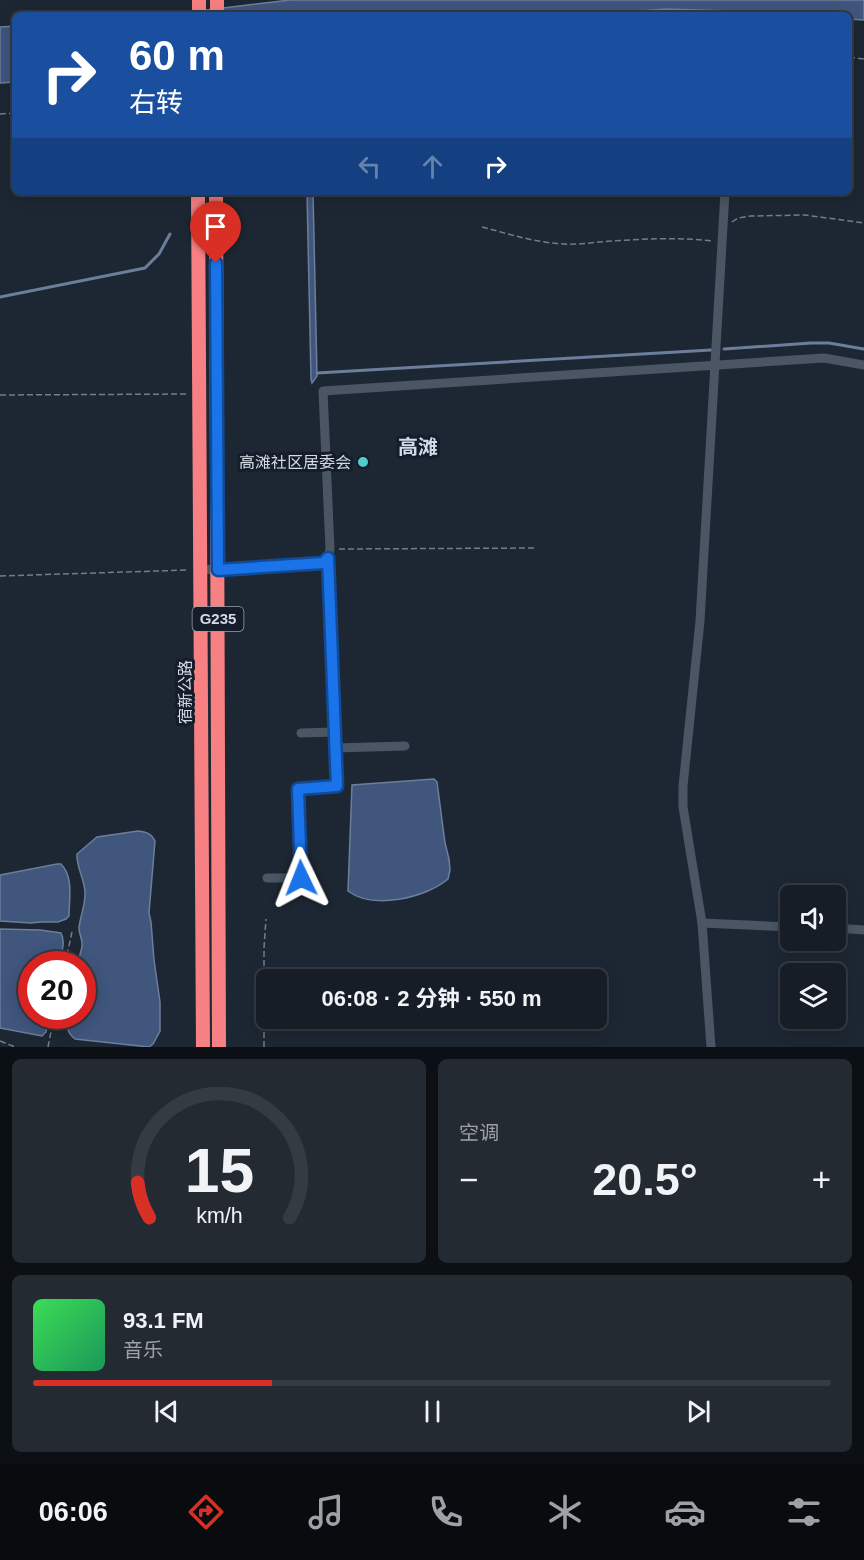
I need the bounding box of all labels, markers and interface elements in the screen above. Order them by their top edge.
text: 60 m [129,32,225,79]
icon: right [30,36,108,114]
text: 右转 [129,88,183,118]
icon: left [353,150,386,183]
icon: ahead [416,150,449,183]
icon: right [479,150,512,183]
pin [190,201,241,263]
icon: arrive [199,210,232,243]
district label: 高滩 [398,436,438,458]
place label: 高滩社区居委会 [239,454,351,471]
marker: 高滩社区居委会 [356,455,370,469]
road number: G235 [192,607,244,631]
street label: 宿新公路 [177,660,194,724]
position arrow [269,846,333,910]
map controls [780,885,846,1029]
button: sound [780,885,846,951]
speed limit sign: 20 [18,951,96,1029]
button: layers [780,963,846,1029]
text: 06:08 · 2 分钟 · 550 m [321,986,542,1011]
text: 空调 [459,1122,499,1144]
text: 15 [184,1136,254,1205]
text: 20.5° [592,1154,698,1205]
text: − [459,1161,478,1198]
text: + [812,1161,831,1198]
text: km/h [196,1204,242,1228]
text: 93.1 FM [123,1308,204,1333]
text: 音乐 [123,1339,163,1361]
icon: previous [150,1395,183,1428]
icon: pause [416,1395,449,1428]
icon: next [682,1395,715,1428]
icon: directions [185,1491,227,1533]
icon: music [305,1491,347,1533]
icon: phone [425,1491,467,1533]
icon: climate [544,1491,586,1533]
icon: car [664,1491,706,1533]
icon: filters [783,1491,825,1533]
text: 06:06 [39,1497,108,1527]

